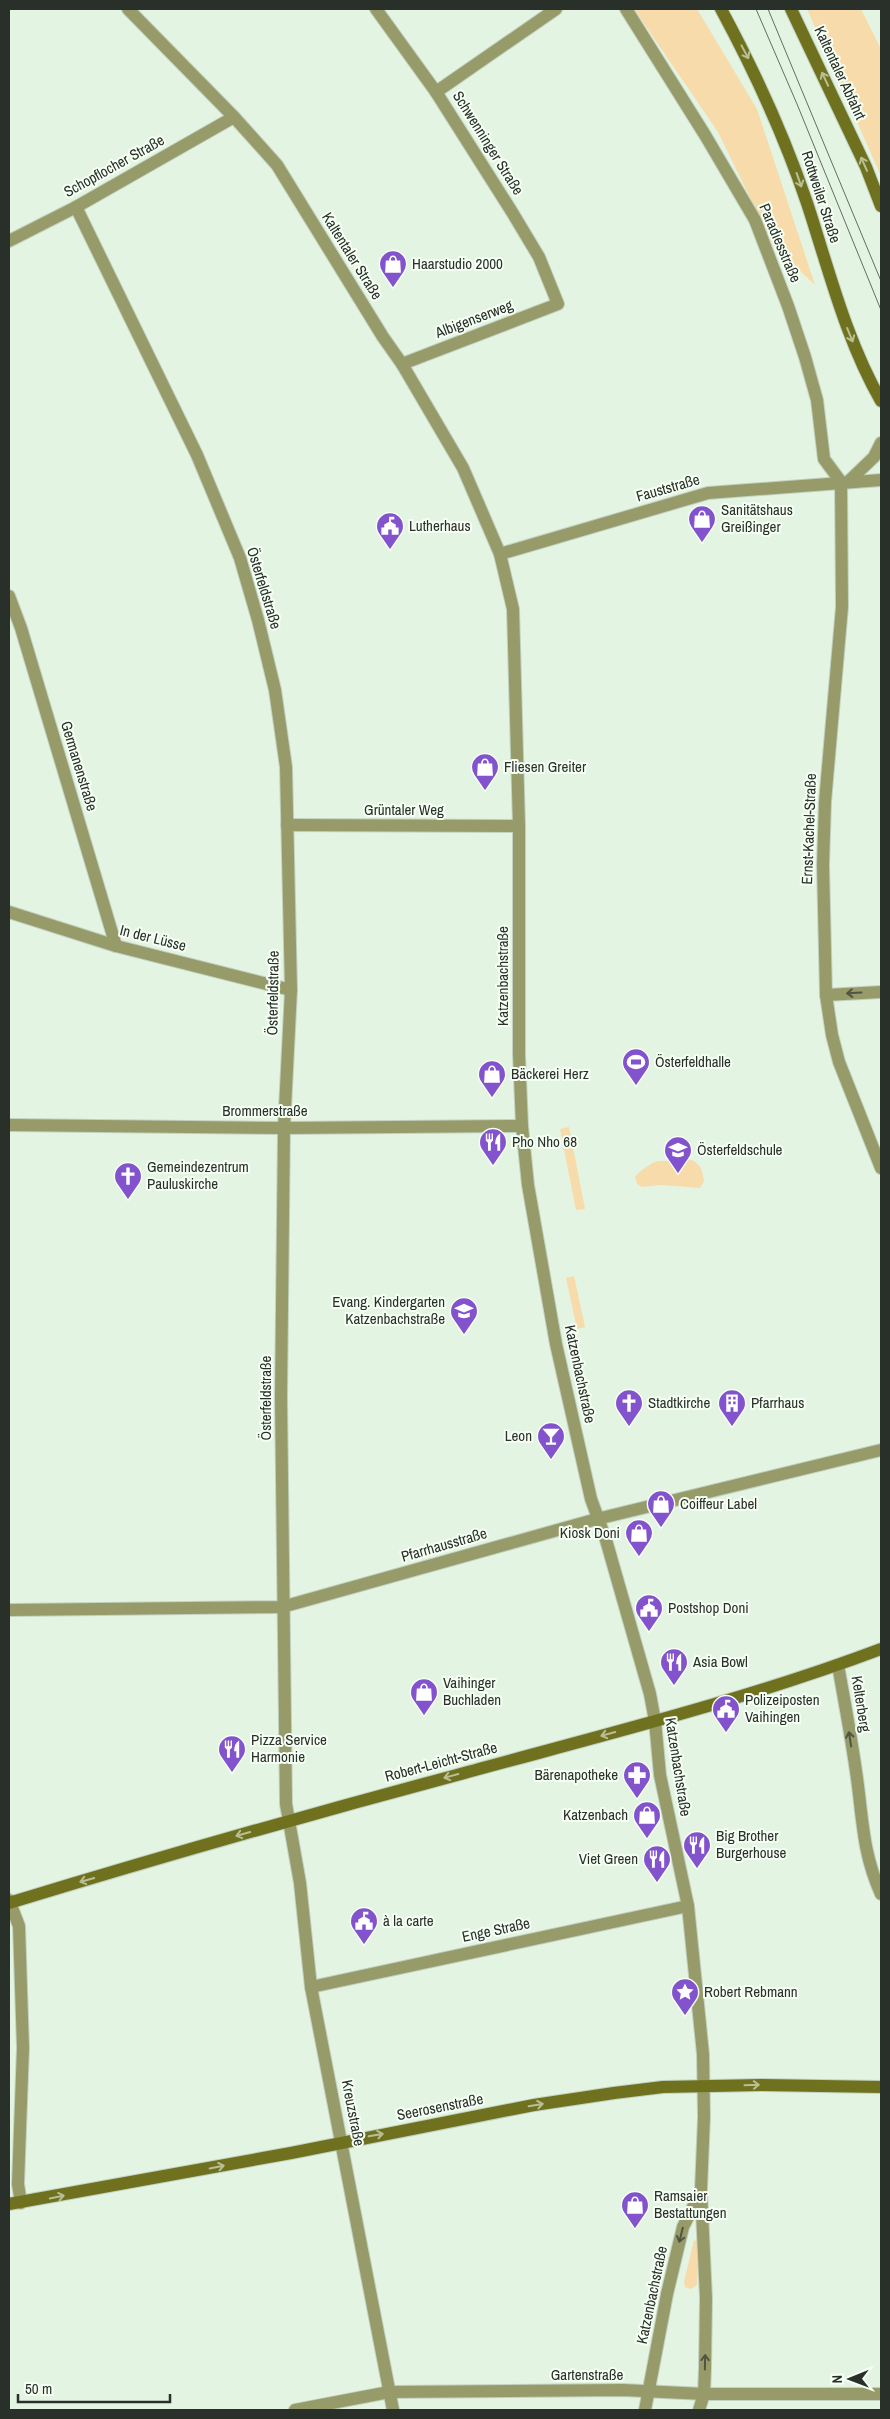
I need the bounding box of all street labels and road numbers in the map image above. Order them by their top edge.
street label: Kaltentaler Abfahrt [810,22,872,124]
street label: Schwenninger Straße [448,87,529,199]
street label: Schopflocher Straße [60,129,168,202]
street label: Rottweiler Straße [797,148,846,246]
street label: Paradiesstraße [754,200,807,286]
street label: Kaltentaler Straße [317,208,388,303]
street label: Albigenserweg [431,294,516,343]
street label: Fauststraße [634,468,702,507]
street label: Österfeldstraße [242,544,287,632]
street label: Germanenstraße [56,718,103,814]
street label: Ernst-Kachel-Straße [796,773,821,885]
street label: Grüntaler Weg [364,799,444,820]
street label: In der Lüsse [118,919,189,956]
street label: Katzenbachstraße [492,926,513,1026]
street label: Österfeldstraße [261,950,284,1036]
street label: Brommerstraße [222,1100,308,1121]
street label: Katzenbachstraße [560,1323,601,1425]
street label: Österfeldstraße [255,1355,276,1440]
street label: Pfarrhausstraße [399,1522,489,1567]
street label: Kelterberg [847,1674,876,1734]
street label: Katzenbachstraße [660,1716,697,1818]
street label: Robert-Leicht-Straße [382,1736,500,1787]
street label: Enge Straße [460,1912,532,1947]
street label: Kreuzstraße [337,2078,370,2148]
street label: Seerosenstraße [395,2088,485,2125]
street label: Katzenbachstraße [631,2244,672,2346]
street label: Gartenstraße [551,2364,623,2385]

